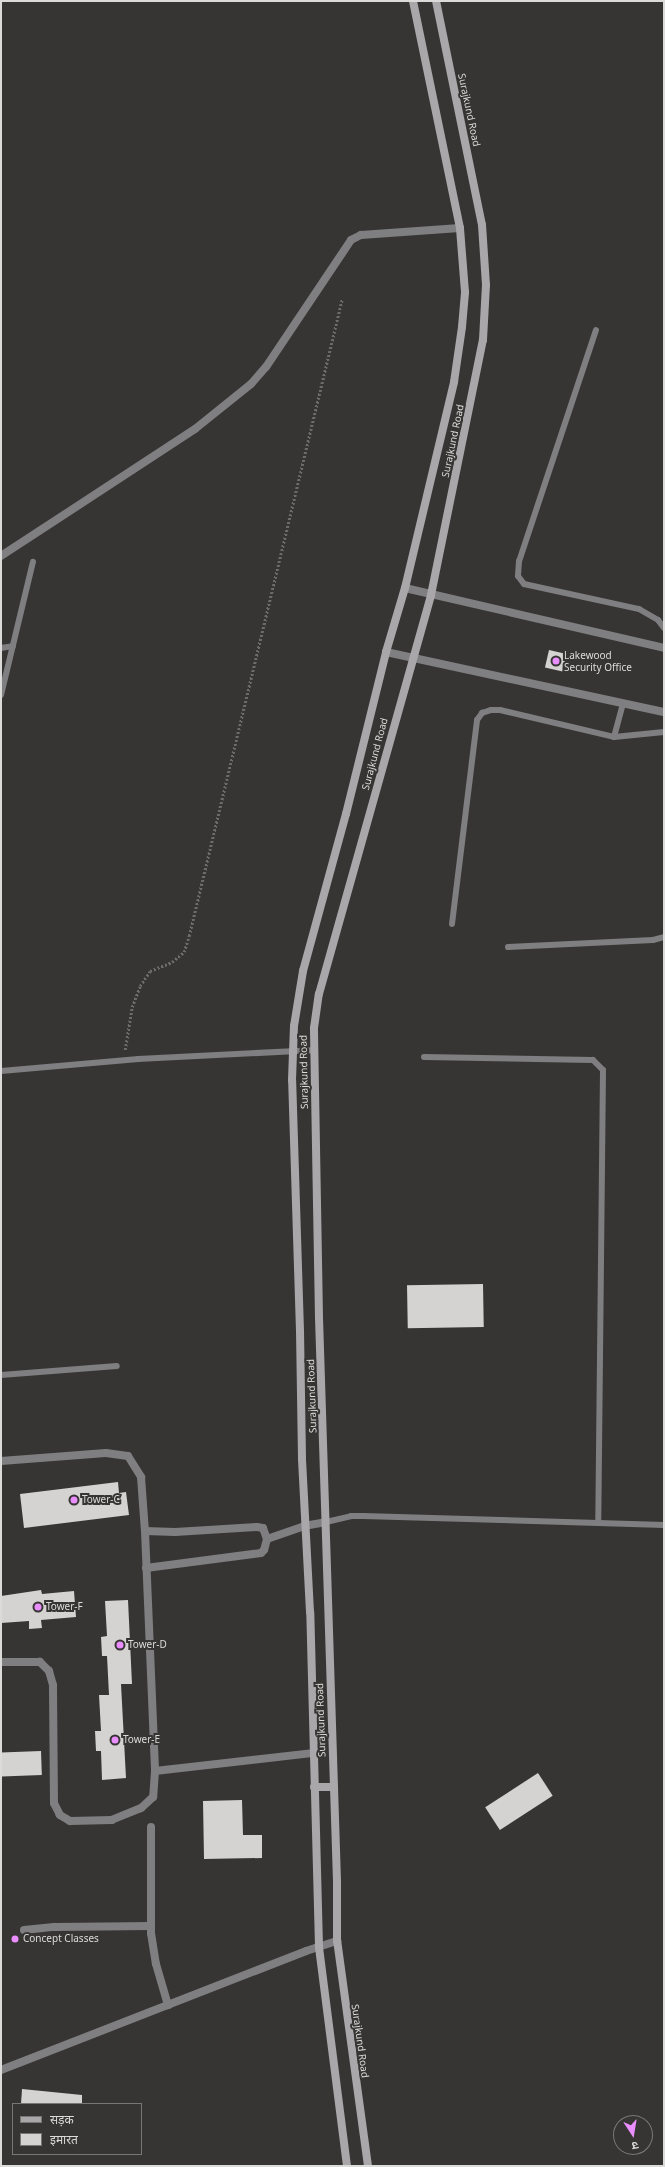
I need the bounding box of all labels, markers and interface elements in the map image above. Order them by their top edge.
street label: Surajkund Road [455,72,483,148]
street label: Surajkund Road [439,403,467,479]
place label: Lakewood Security Office [564,649,632,672]
marker: Lakewood Security Office [551,656,561,666]
street label: Surajkund Road [360,717,390,791]
street label: Surajkund Road [297,1035,311,1109]
street label: Surajkund Road [305,1359,319,1433]
place label: Tower-C [82,1494,120,1506]
marker: Tower-C [69,1495,79,1505]
place label: Tower-F [46,1601,83,1613]
marker: Tower-F [33,1602,43,1612]
place label: Tower-D [128,1639,167,1651]
marker: Tower-D [115,1640,125,1650]
street label: Surajkund Road [314,1683,328,1757]
place label: Tower-E [123,1734,160,1746]
marker: Tower-E [110,1735,120,1745]
place label: Concept Classes [23,1933,99,1945]
marker: Concept Classes [10,1934,20,1944]
street label: Surajkund Road [349,2003,371,2079]
legend [12,2103,142,2155]
text: सड़क [50,2111,74,2128]
north arrow [613,2115,653,2155]
text: इमारत [50,2131,78,2148]
text: उ [631,2138,640,2154]

